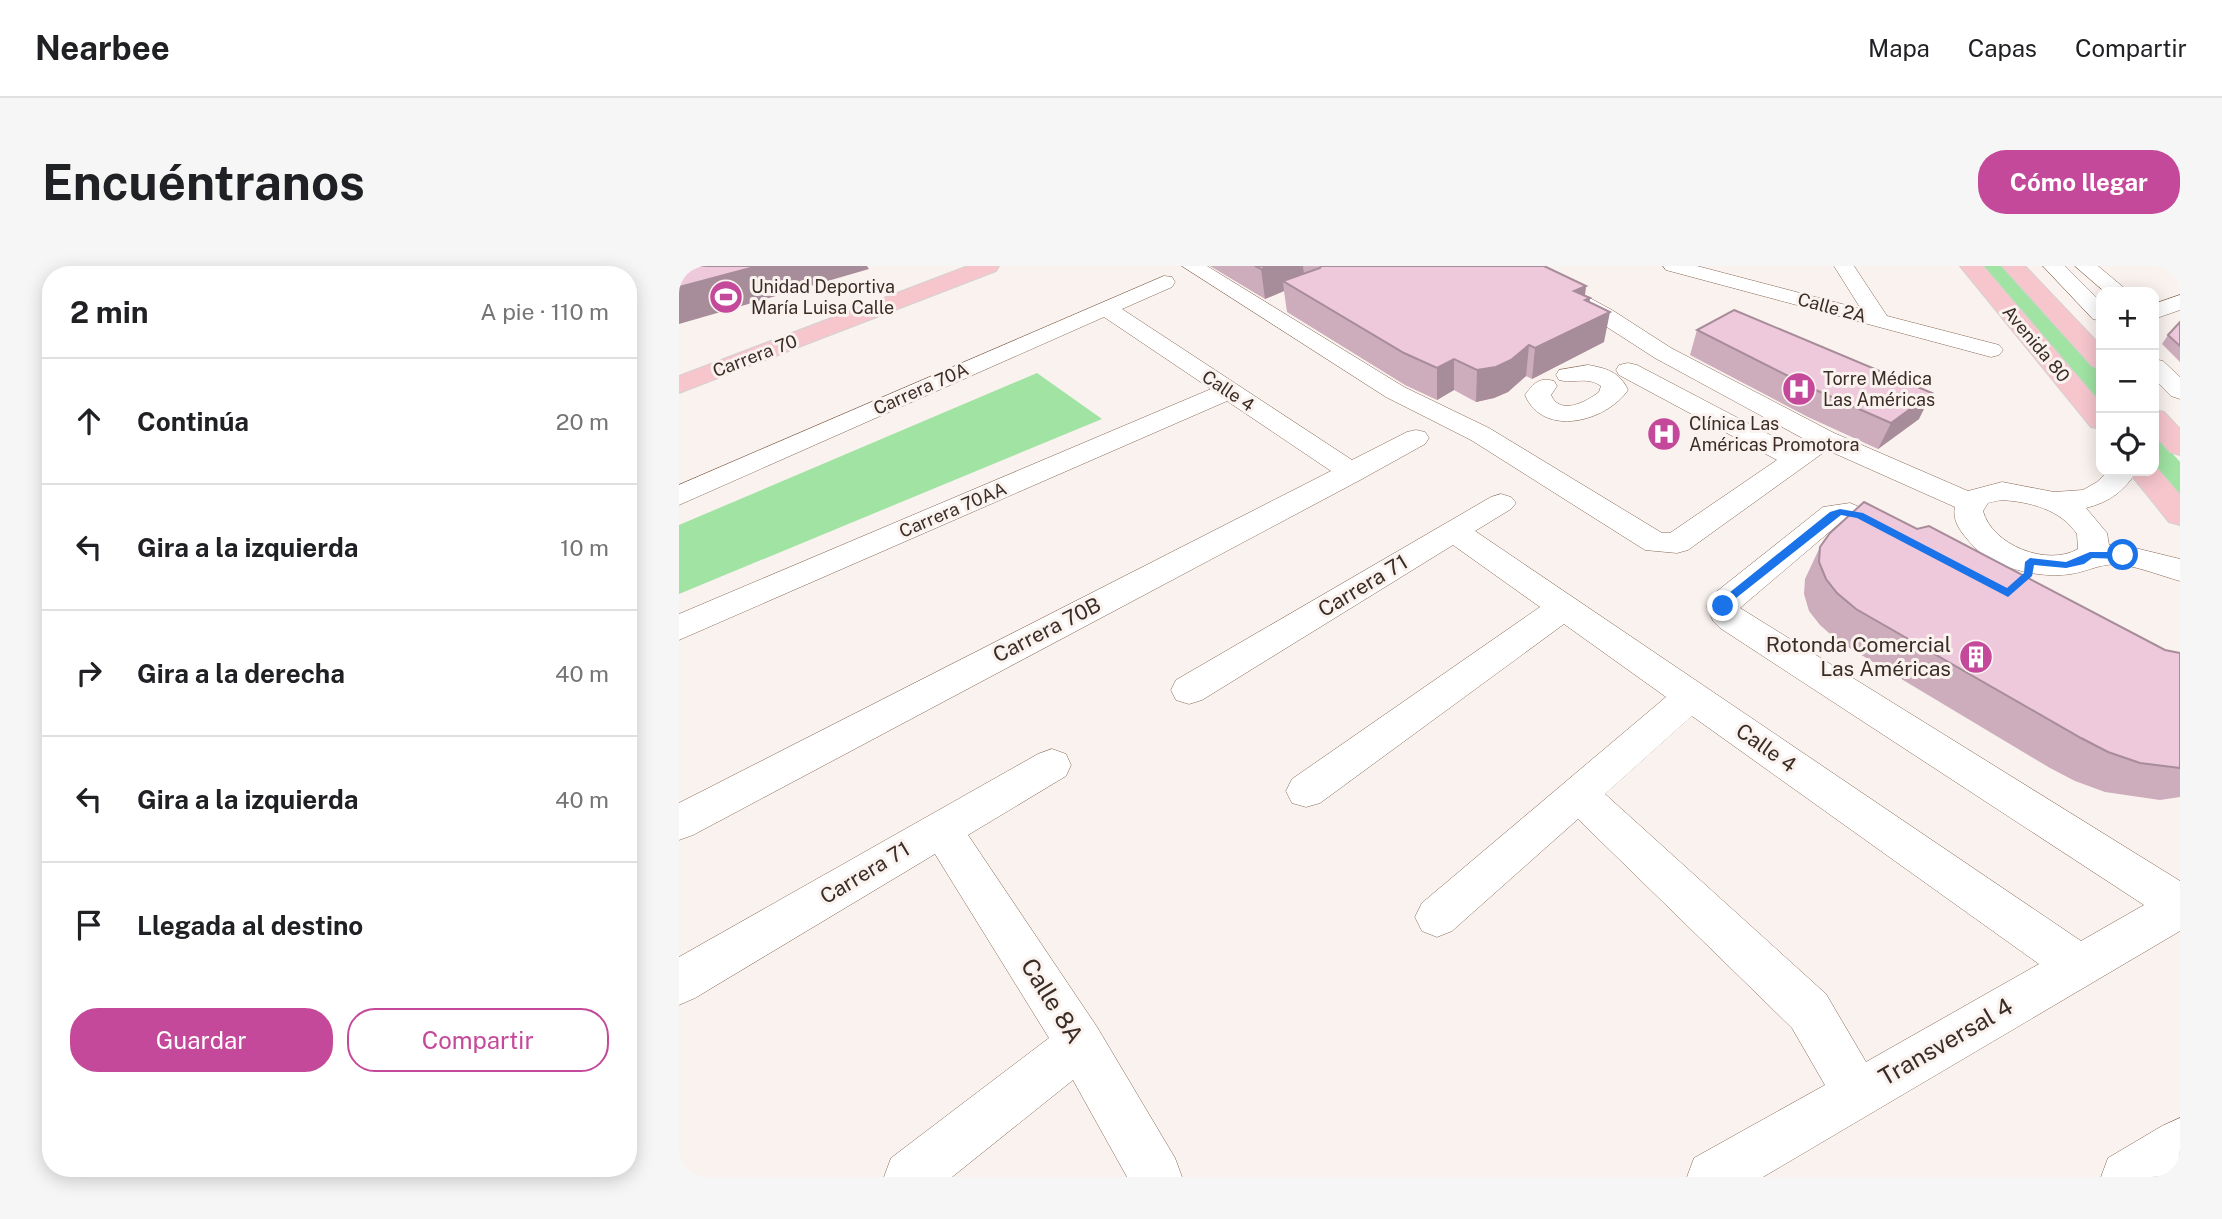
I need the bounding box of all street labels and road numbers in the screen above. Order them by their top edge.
street label: Calle 2A [1795,288,1869,327]
street label: Avenida 80 [1998,301,2074,386]
street label: Carrera 70 [710,330,800,381]
street label: Carrera 70A [870,358,972,419]
street label: Calle 4 [1198,366,1258,416]
street label: Carrera 70AA [896,477,1010,542]
street label: Carrera 71 [1313,549,1412,622]
street label: Carrera 70B [989,592,1105,667]
street label: Calle 4 [1731,718,1801,777]
street label: Carrera 71 [815,836,914,909]
street label: Calle 8A [1016,953,1090,1048]
street label: Transversal 4 [1874,992,2017,1091]

